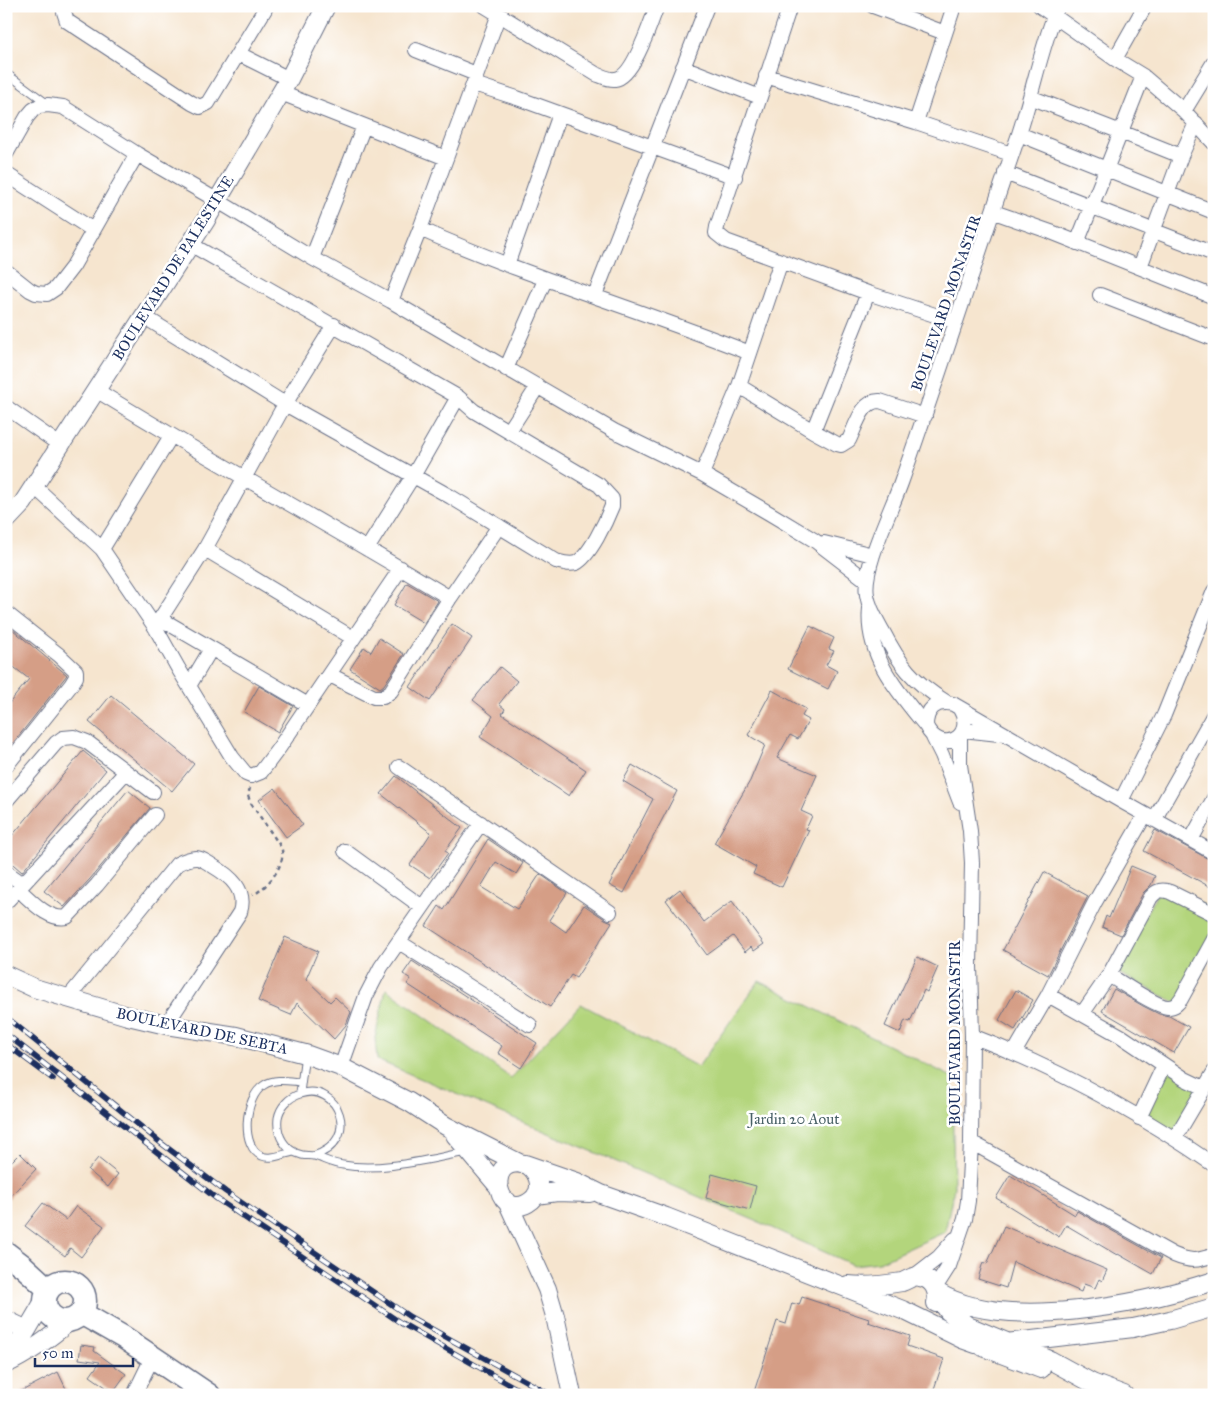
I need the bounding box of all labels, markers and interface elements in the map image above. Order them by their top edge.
street label: BOULEVARD DE PALESTINE [109,172,238,364]
street label: BOULEVARD MONASTIR [907,212,985,393]
street label: BOULEVARD MONASTIR [946,940,964,1126]
street label: BOULEVARD DE SEBTA [115,1004,289,1058]
park label: Jardin 20 Aout [747,1110,840,1129]
scale bar [35,1336,132,1368]
text: 50 m [42,1344,74,1362]

